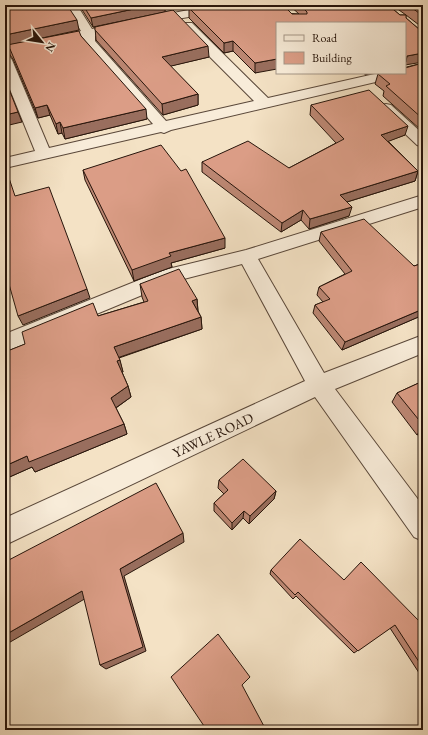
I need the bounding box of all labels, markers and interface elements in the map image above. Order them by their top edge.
north arrow [22,22,62,62]
legend [276,22,406,74]
text: Road [312,30,338,46]
text: N [42,40,59,54]
text: Building [312,50,353,66]
street label: YAWLE ROAD [170,408,257,462]

